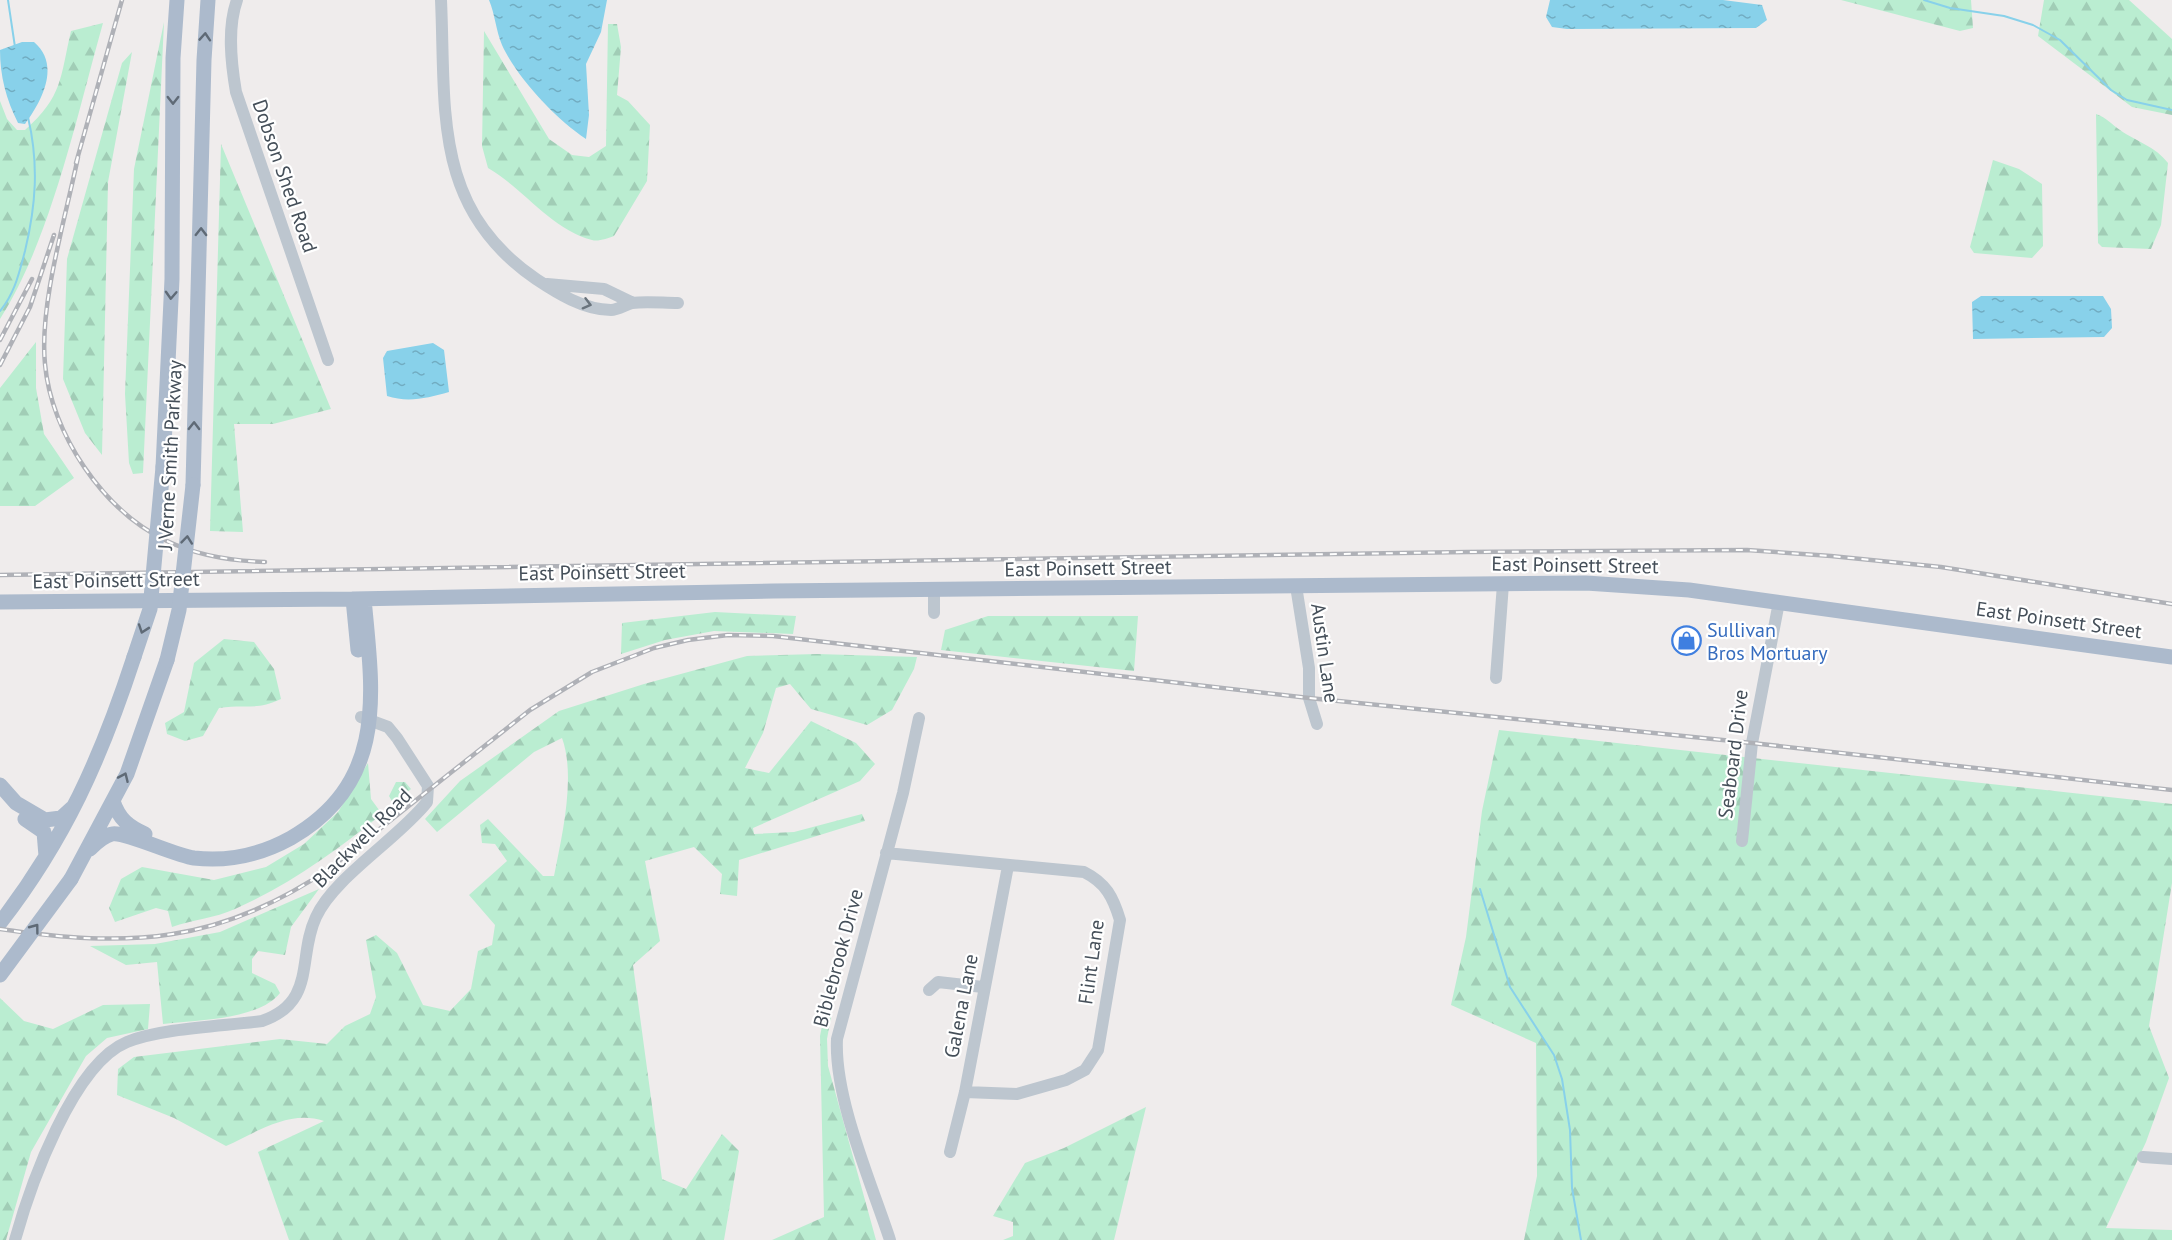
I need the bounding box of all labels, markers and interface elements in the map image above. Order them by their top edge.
one-way arrow [199,32,212,41]
one-way arrow [167,96,179,105]
street label: Dobson Shed Road [247,96,323,256]
one-way arrow [195,227,207,236]
one-way arrow [165,291,178,300]
one-way arrow [581,297,592,309]
street label: J Verne Smith Parkway [152,359,188,552]
one-way arrow [187,422,200,431]
one-way arrow [180,536,193,545]
street label: East Poinsett Street [1491,551,1659,579]
street label: East Poinsett Street [1004,554,1172,582]
street label: East Poinsett Street [518,558,686,586]
street label: East Poinsett Street [32,566,200,594]
street label: East Poinsett Street [1974,595,2144,645]
street label: Austin Lane [1305,602,1345,704]
place label: Sullivan Bros Mortuary [1707,617,1828,666]
one-way arrow [138,623,151,634]
shop icon: Sullivan Bros Mortuary [1670,625,1702,657]
street label: Seaboard Drive [1712,688,1754,820]
one-way arrow [117,773,129,784]
street label: Blackwell Road [307,783,417,893]
street label: Biblebrook Drive [807,886,869,1030]
street label: Flint Lane [1072,918,1110,1006]
one-way arrow [28,924,39,935]
street label: Galena Lane [938,952,984,1060]

